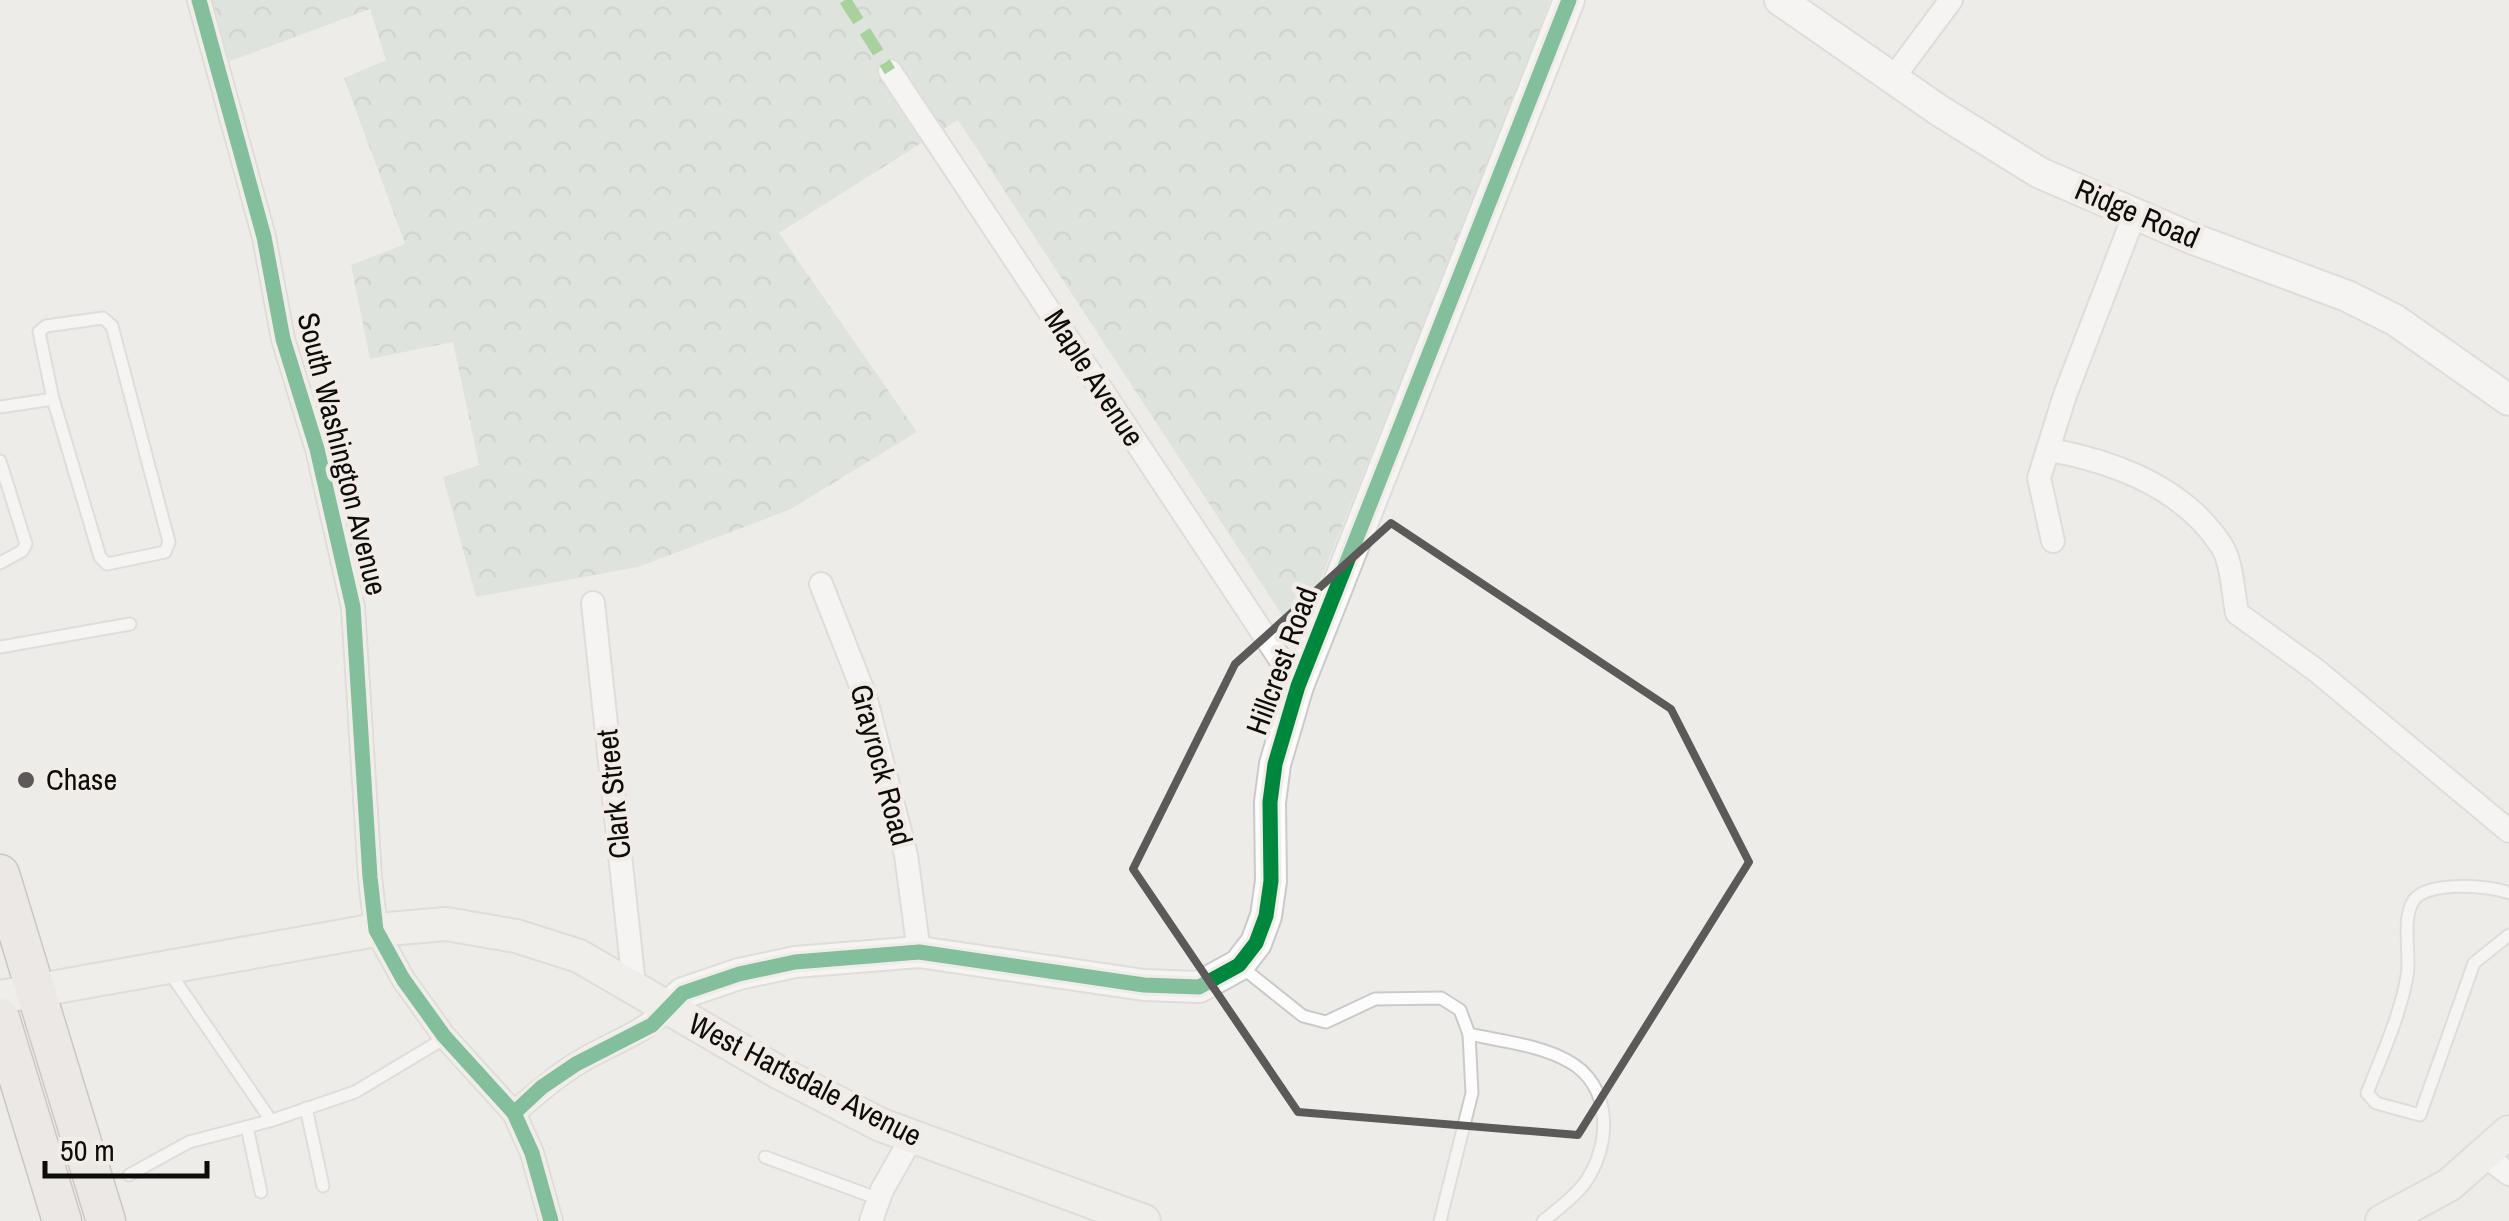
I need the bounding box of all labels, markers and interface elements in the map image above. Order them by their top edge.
street label: Ridge Road [2069,169,2206,257]
street label: Maple Avenue [1036,301,1154,454]
street label: South Washington Avenue [288,308,397,599]
street label: Hillcrest Road [1236,581,1326,740]
street label: Grayrock Road [841,680,923,850]
street label: Clark Street [586,727,640,861]
place label: Chase [46,759,117,799]
marker: Chase [15,769,37,791]
street label: West Hartsdale Avenue [682,1003,929,1155]
scale bar [45,1116,208,1178]
text: 50 m [60,1130,115,1170]

